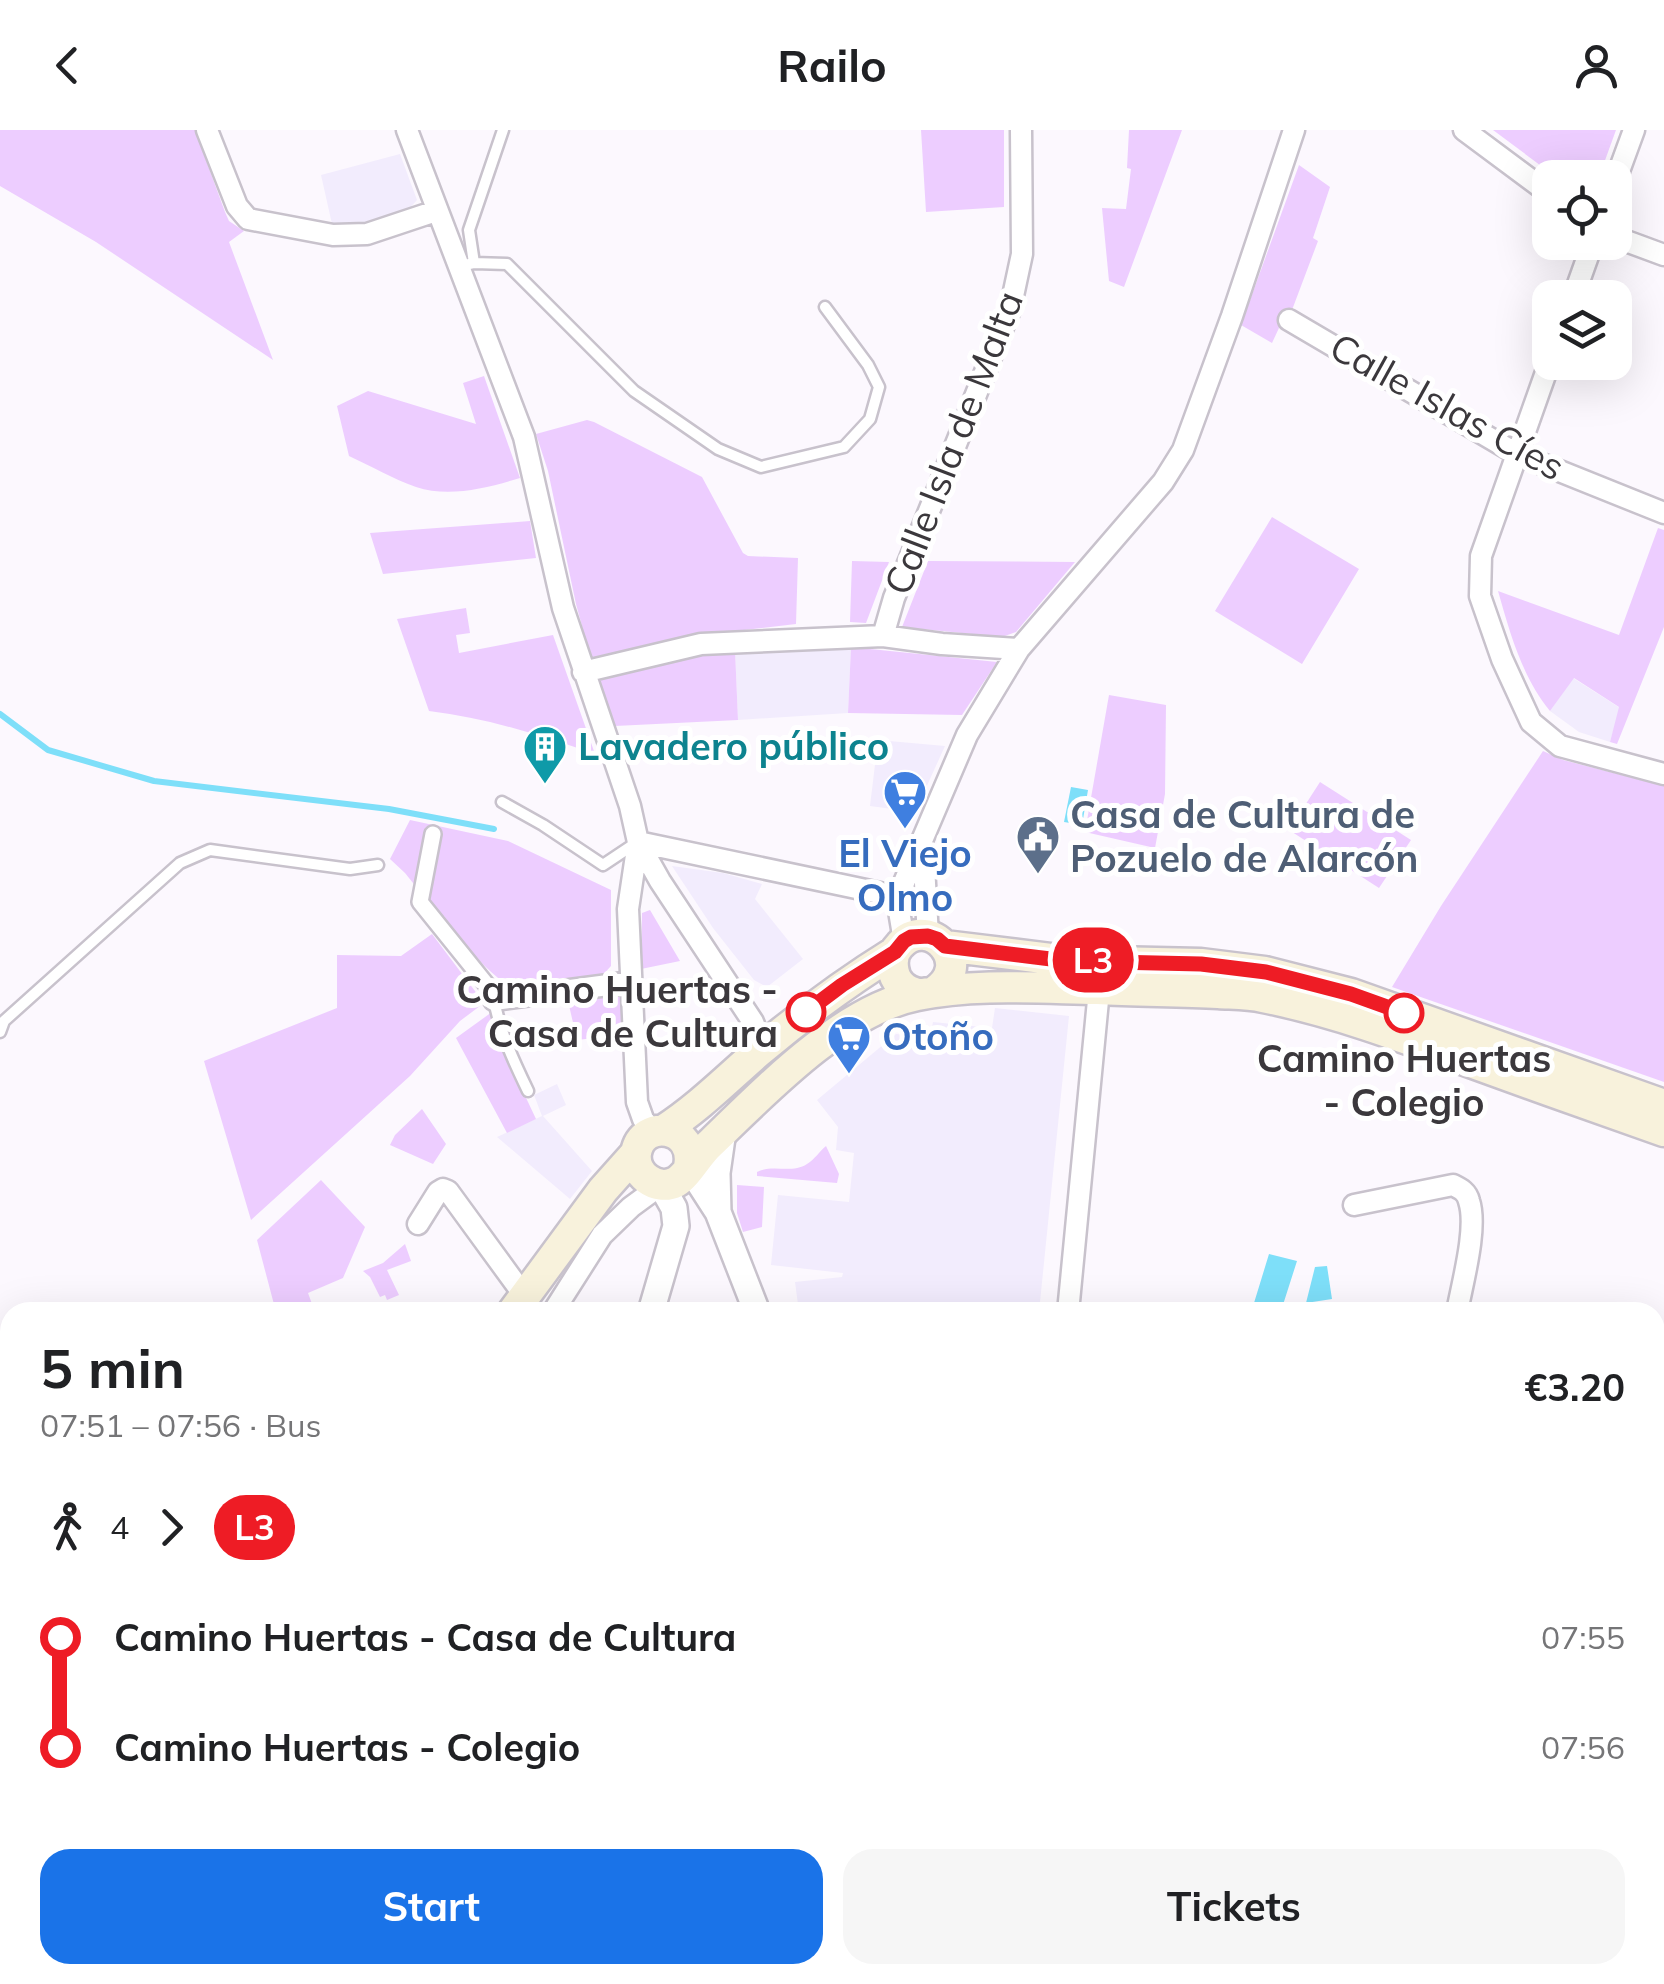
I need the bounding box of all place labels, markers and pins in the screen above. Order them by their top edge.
place label: Lavadero público [578,722,889,770]
building icon: Lavadero público [522,724,568,785]
supermarket icon: El Viejo Olmo [882,769,928,830]
place label: Casa de Cultura de Pozuelo de Alarcón [1070,790,1418,882]
public building icon: Casa de Cultura de Pozuelo de Alarcón [1015,814,1061,875]
place label: El Viejo Olmo [838,829,972,921]
place label: Camino Huertas - Casa de Cultura [456,965,778,1057]
marker: Camino Huertas - Casa de Cultura [787,993,825,1031]
marker: Camino Huertas - Colegio [1385,994,1423,1032]
place label: Otoño [882,1012,994,1060]
supermarket icon: Otoño [826,1014,872,1075]
place label: Camino Huertas - Colegio [1257,1034,1551,1126]

